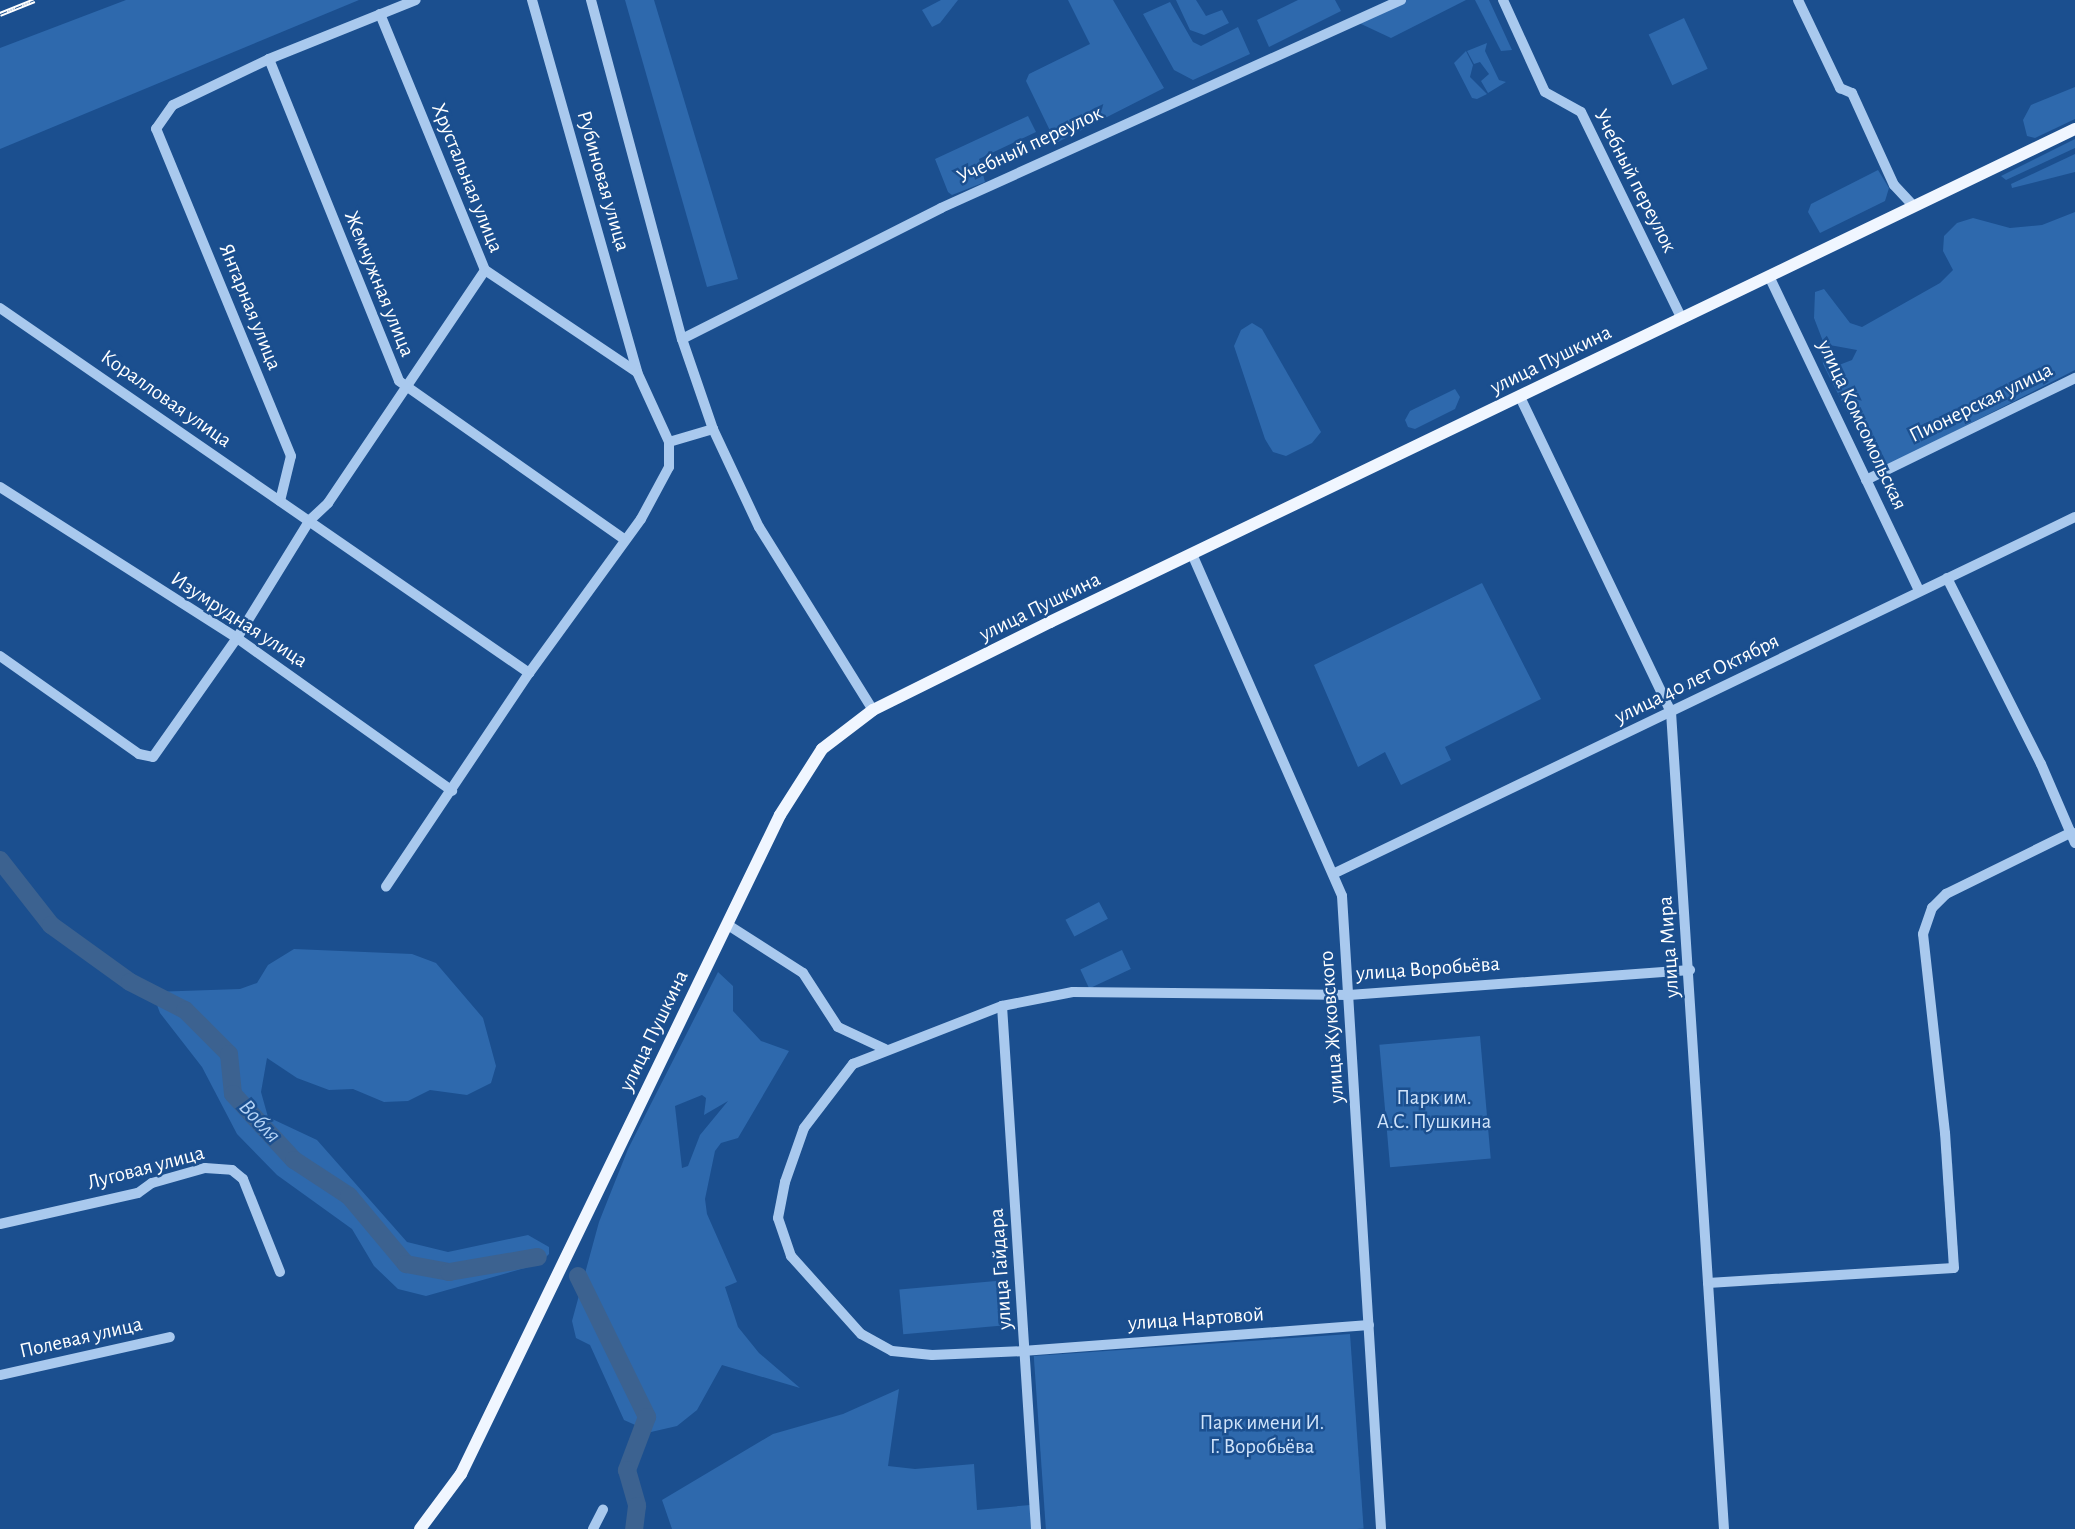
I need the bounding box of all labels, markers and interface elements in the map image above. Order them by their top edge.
street label: Хрустальная улица [426,100,508,256]
street label: Учебный переулок [953,100,1107,190]
street label: Учебный переулок [1588,105,1682,257]
street label: Рубиновая улица [571,108,635,254]
street label: Жемчужная улица [338,207,420,361]
street label: Янтарная улица [213,240,287,374]
street label: улица Пушкина [1486,320,1616,400]
street label: улица Комсомольская [1812,336,1912,514]
street label: Коралловая улица [96,344,236,454]
street label: Пионерская улица [1905,357,2057,449]
street label: Изумрудная улица [166,566,312,674]
street label: улица Пушкина [975,567,1105,647]
street label: улица 40 лет Октября [1611,628,1783,730]
street label: улица Мира [1653,895,1685,999]
street label: улица Жуковского [1314,950,1350,1104]
street label: улица Воробьёва [1355,951,1501,987]
street label: улица Пушкина [614,966,694,1096]
park label: Парк им. А.С. Пушкина [1377,1085,1491,1135]
water label: Вобля [232,1095,286,1149]
street label: Луговая улица [85,1140,207,1196]
street label: улица Гайдара [984,1207,1018,1331]
street label: улица Нартовой [1127,1302,1265,1336]
street label: Полевая улица [17,1312,145,1364]
park label: Парк имени И. Г. Воробьёва [1200,1410,1324,1460]

